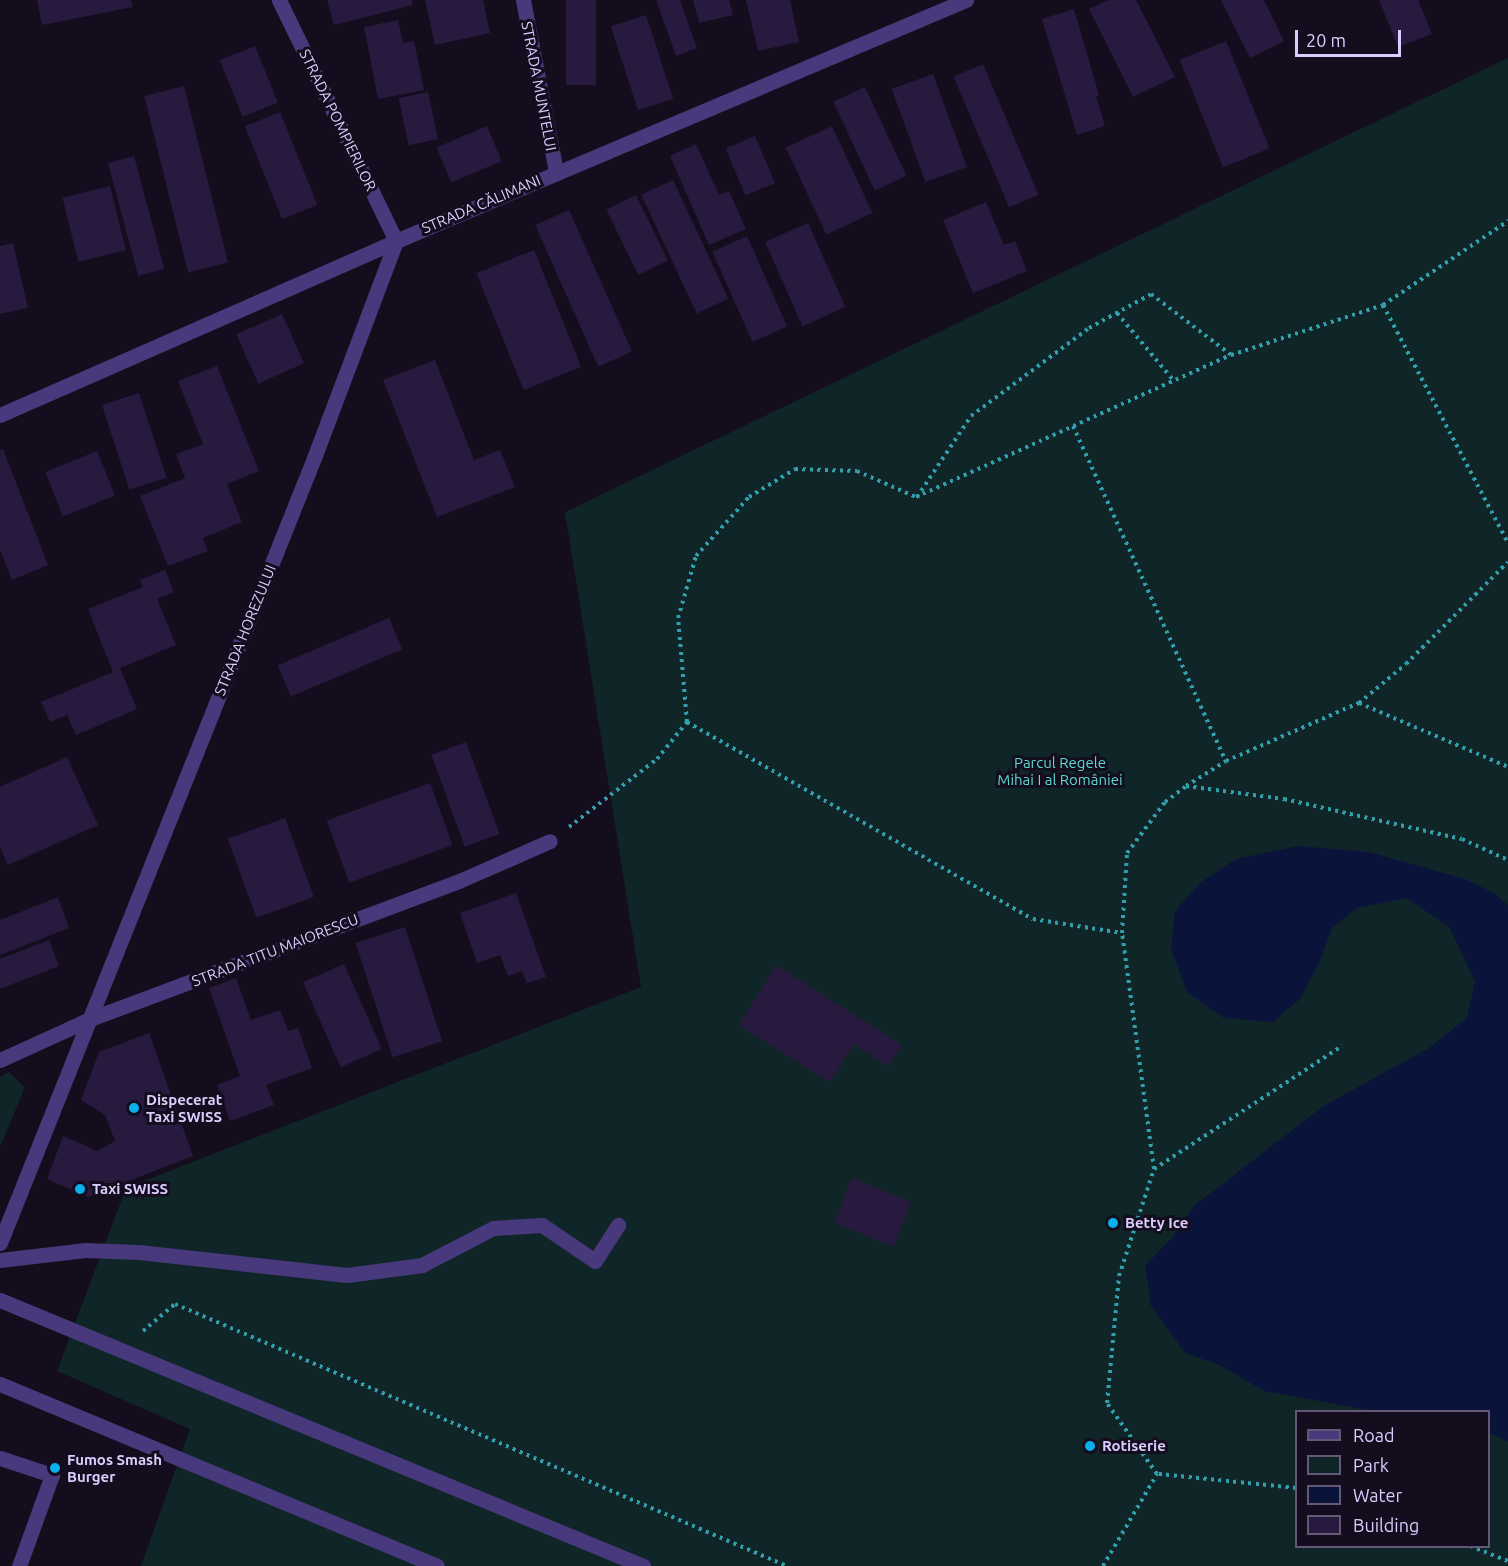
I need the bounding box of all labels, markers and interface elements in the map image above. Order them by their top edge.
scale bar [1298,18,1404,56]
street label: STRADA MUNTELUI [518,20,560,152]
text: 20 m [1306,30,1346,50]
street label: STRADA POMPIERILOR [296,46,380,194]
street label: STRADA CĂLIMANI [419,171,543,237]
street label: STRADA HOREZULUI [211,562,279,698]
park label: Parcul Regele Mihai I al României [997,753,1123,788]
street label: STRADA TITU MAIORESCU [189,910,361,990]
place label: Dispecerat Taxi SWISS [146,1090,222,1125]
marker: Dispecerat Taxi SWISS [127,1101,141,1115]
place label: Taxi SWISS [92,1180,168,1198]
marker: Taxi SWISS [73,1182,87,1196]
place label: Betty Ice [1125,1214,1188,1232]
marker: Betty Ice [1106,1216,1120,1230]
legend [1295,1410,1490,1548]
text: Road [1353,1425,1395,1445]
place label: Rotiserie [1102,1437,1166,1455]
marker: Rotiserie [1083,1439,1097,1453]
place label: Fumos Smash Burger [67,1450,162,1485]
text: Park [1353,1455,1389,1475]
marker: Fumos Smash Burger [48,1461,62,1475]
text: Water [1353,1485,1402,1505]
text: Building [1353,1515,1419,1535]

